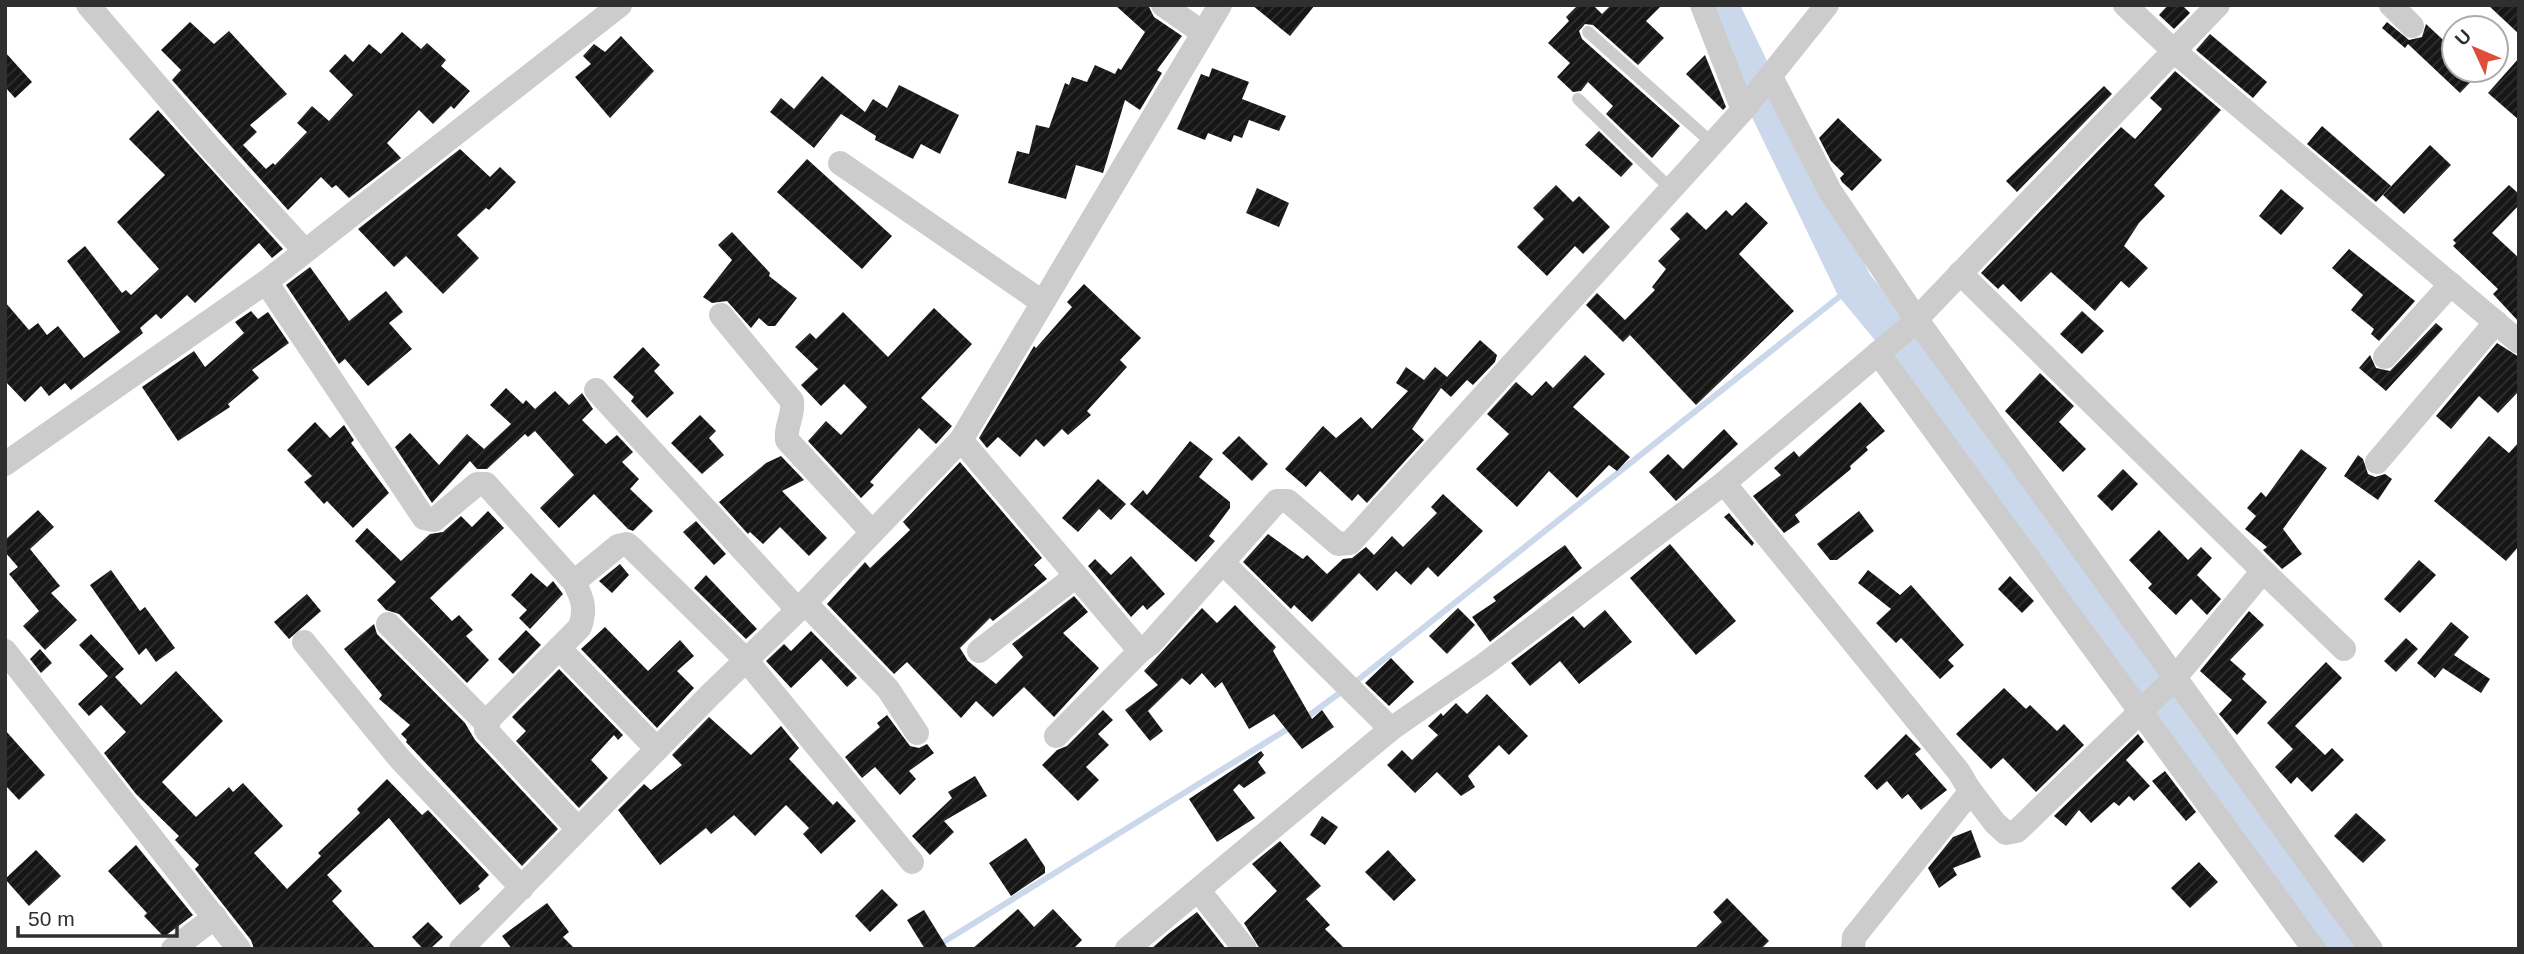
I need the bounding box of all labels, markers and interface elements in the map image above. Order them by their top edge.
north arrow [2440,14,2510,84]
text: U [2451,25,2475,50]
scale bar [18,894,177,938]
text: 50 m [28,907,75,930]

